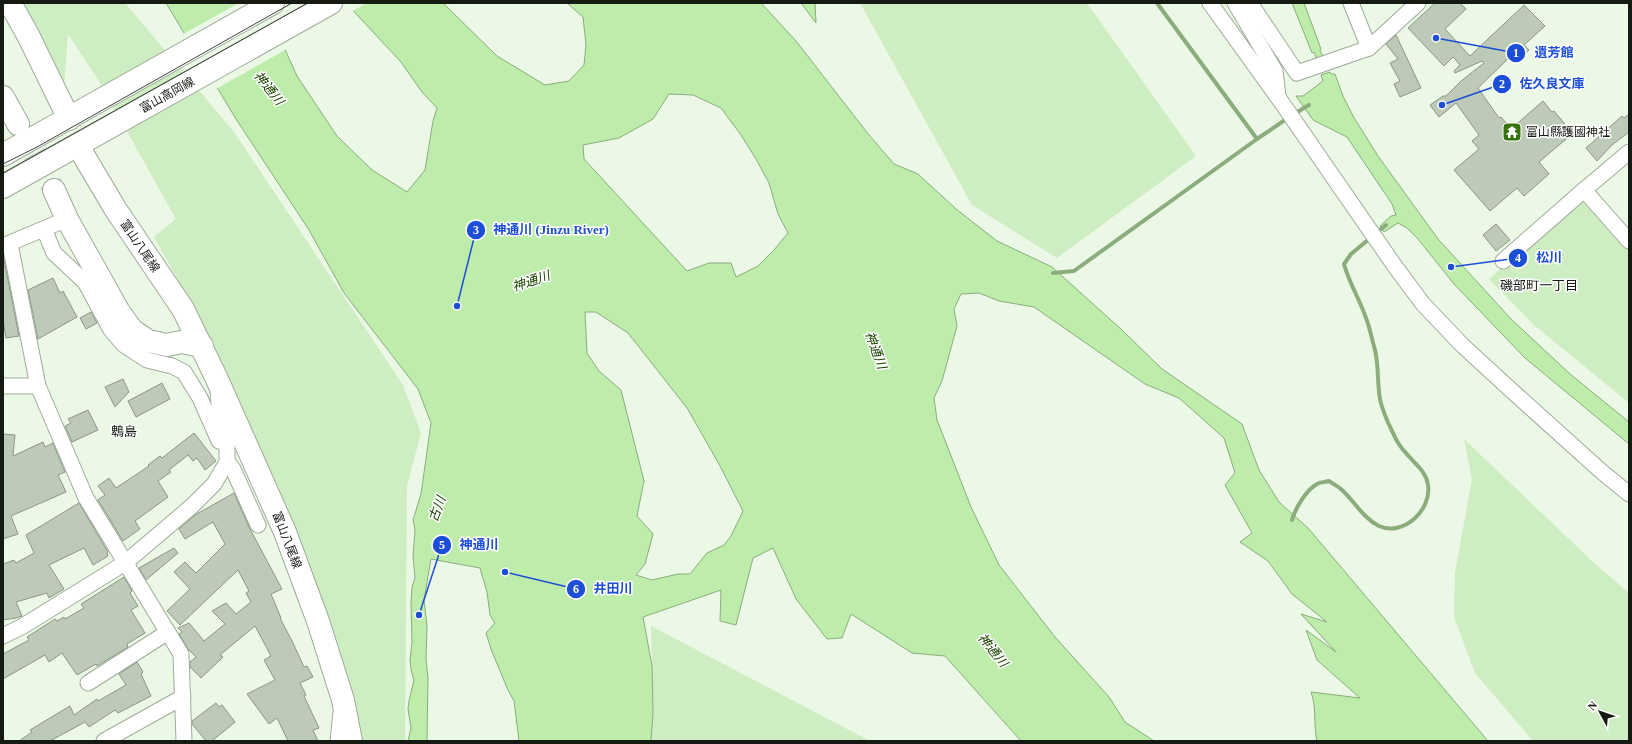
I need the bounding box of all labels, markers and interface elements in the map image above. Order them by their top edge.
callout: 遺芳館 [1506,40,1581,65]
text: 遺芳館 [1534,45,1574,60]
text: 1 [1513,46,1519,60]
water label: 神通川 [251,68,288,109]
callout: 佐久良文庫 [1492,71,1593,96]
street label: 富山高岡線 [137,74,197,116]
text: 佐久良文庫 [1519,76,1585,91]
text: 2 [1499,77,1505,91]
temple icon: 富山縣護國神社 [1501,121,1523,143]
place label: 富山縣護國神社 [1526,125,1610,139]
street label: 富山八尾線 [117,217,163,275]
callout: 神通川 (Jinzu River) [466,217,617,242]
text: 神通川 (Jinzu River) [493,222,609,237]
text: 3 [473,223,479,237]
callout: 松川 [1508,245,1570,270]
text: 松川 [1536,250,1562,265]
text: 4 [1515,251,1521,265]
water label: 神通川 [510,267,554,294]
district label: 磯部町一丁目 [1500,278,1578,293]
water label: 神通川 [862,329,890,373]
district label: 鵯島 [111,424,137,439]
water label: 古川 [426,492,449,524]
street label: 富山八尾線 [270,509,304,571]
callout: 神通川 [432,532,507,557]
text: 神通川 [459,537,499,552]
text: 5 [439,538,445,552]
callout: 井田川 [566,576,641,601]
text: 井田川 [593,581,633,596]
text: 6 [573,582,579,596]
water label: 神通川 [975,630,1012,671]
north arrow [1580,692,1620,732]
text: N [1585,699,1600,712]

